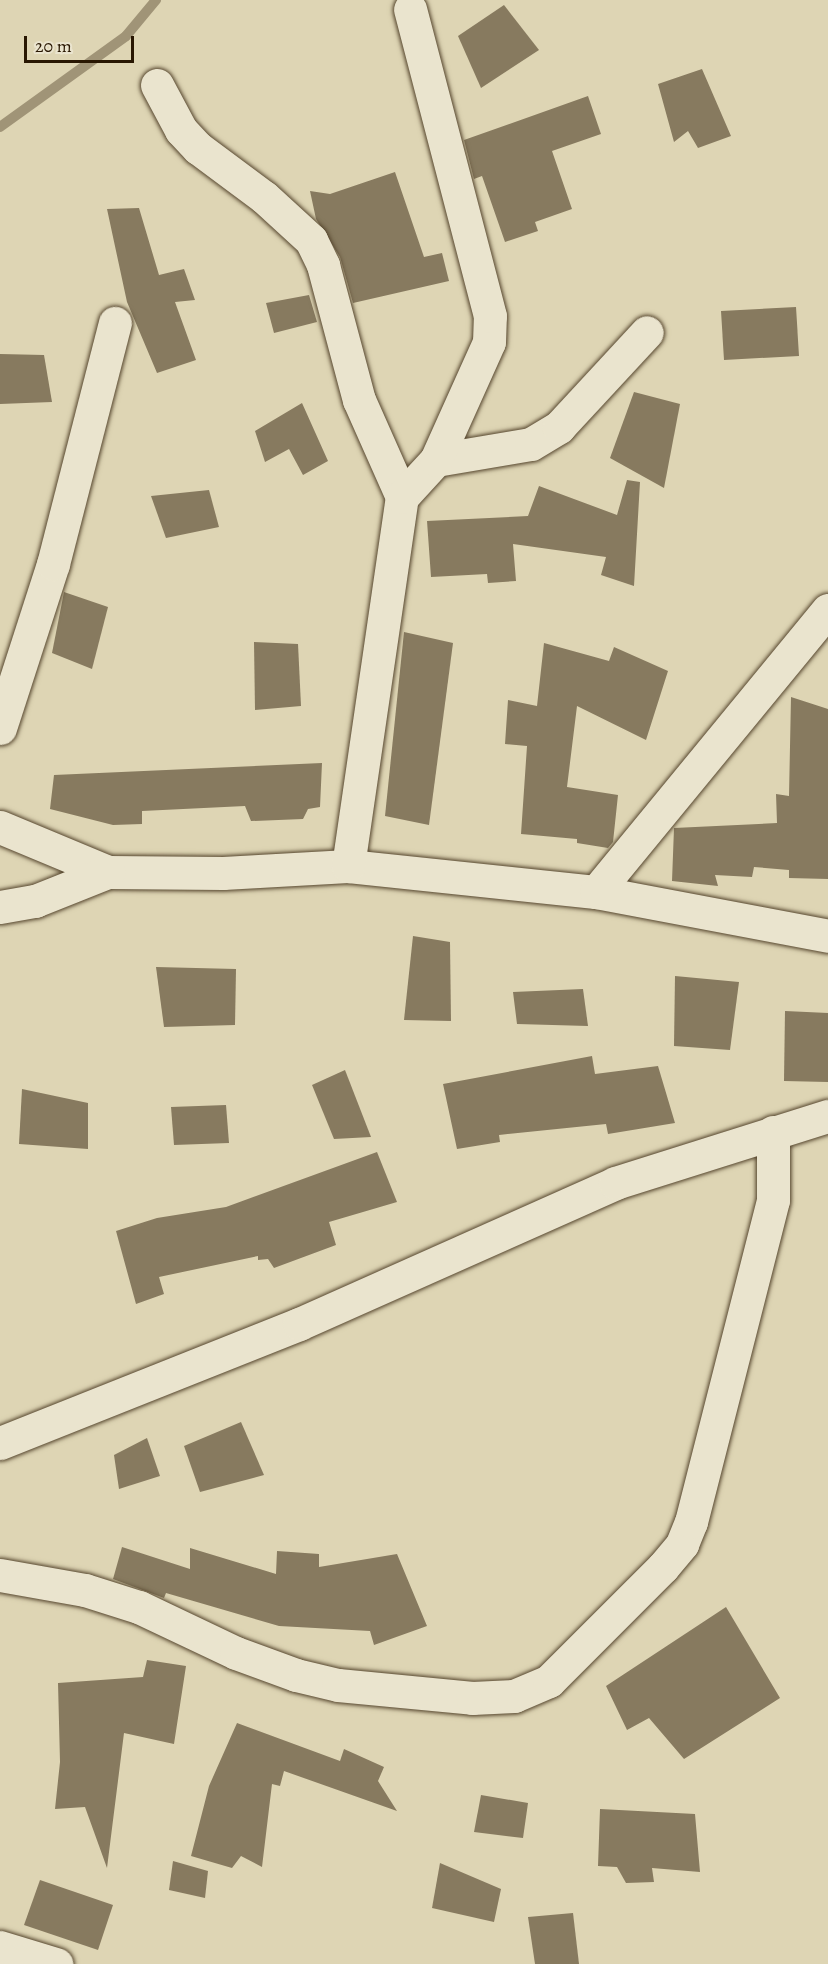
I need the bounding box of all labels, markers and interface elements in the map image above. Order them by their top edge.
scale bar [27,24,136,62]
text: 20 m [35,34,72,58]

